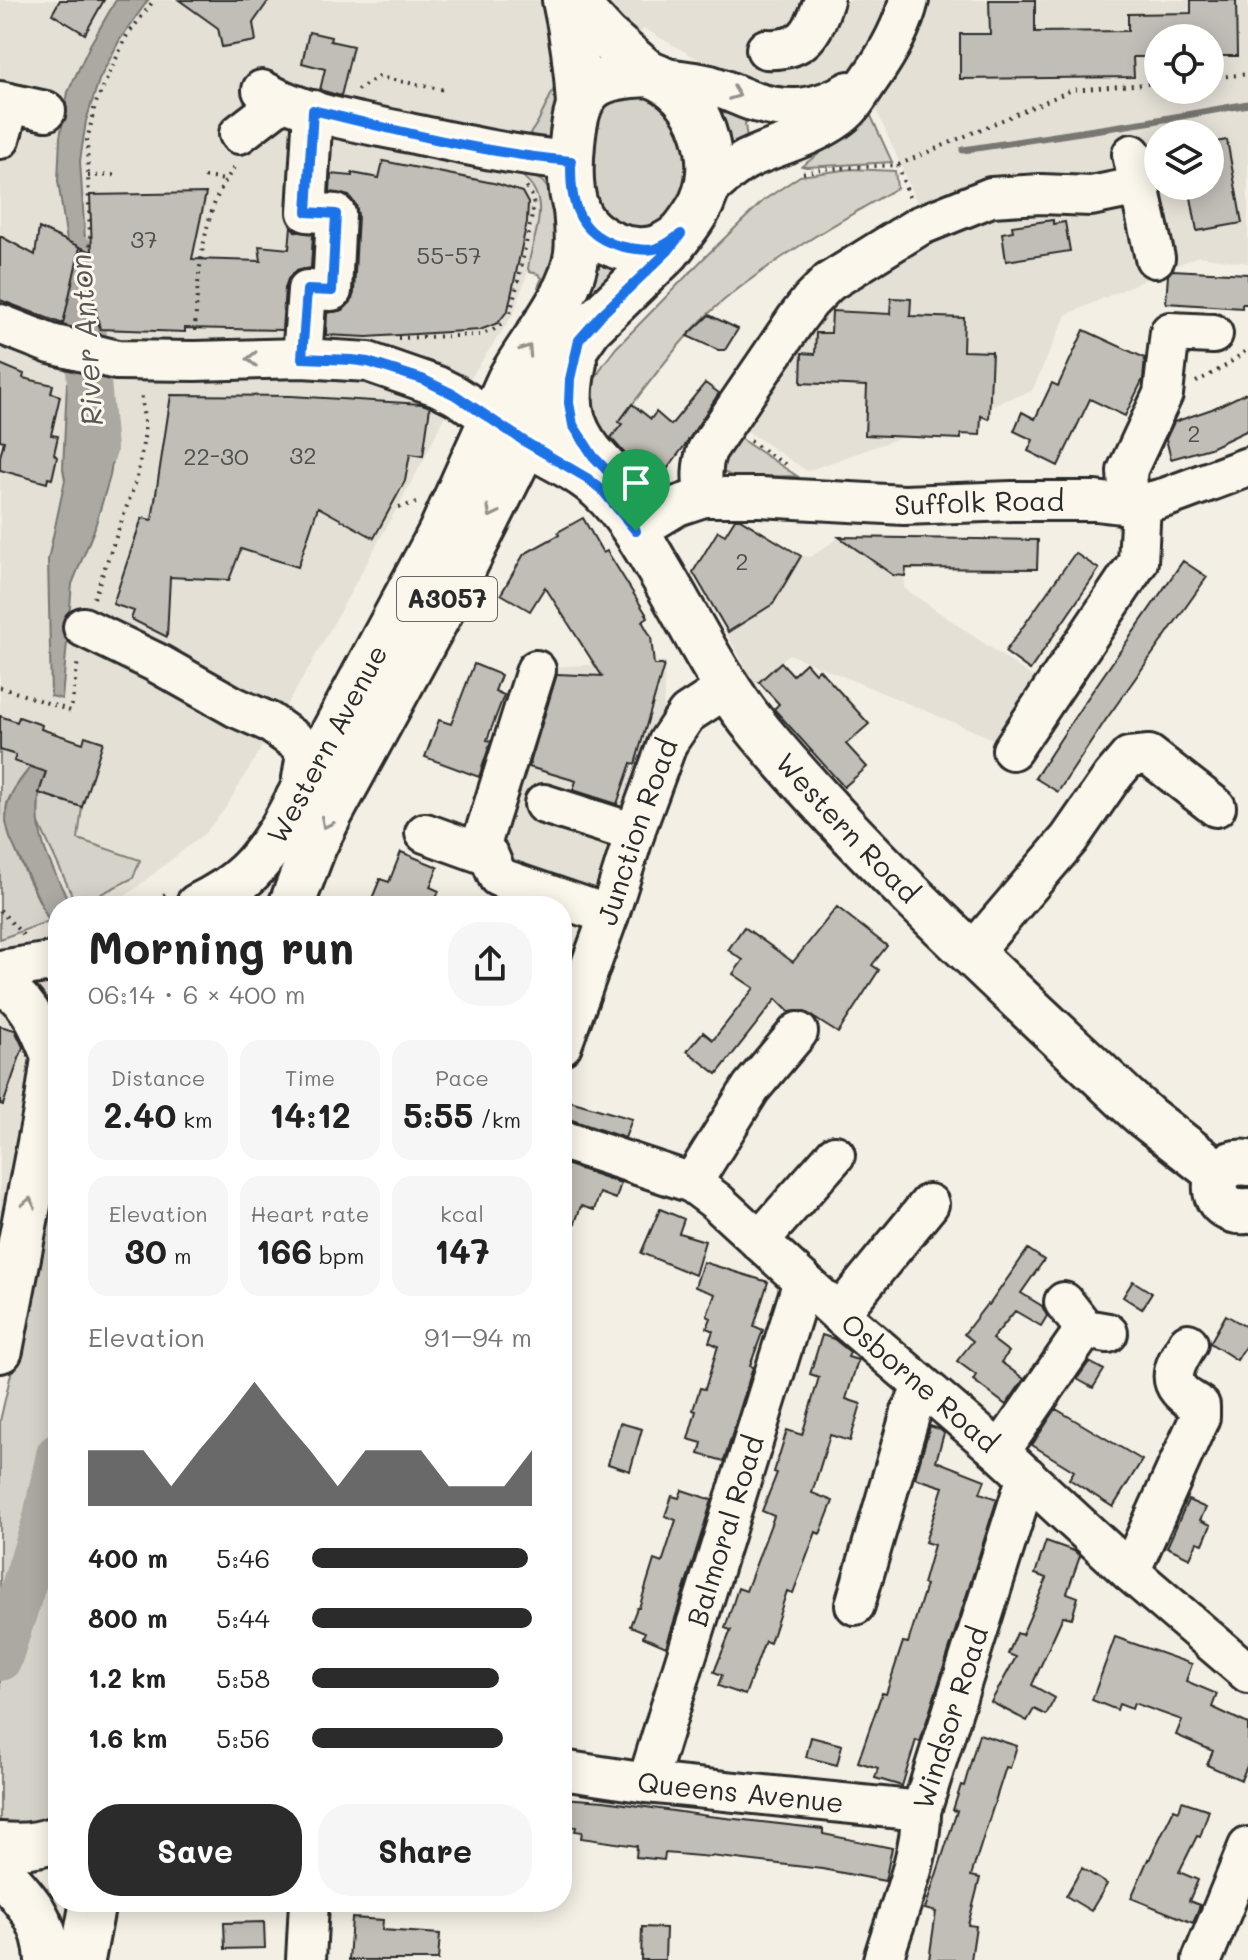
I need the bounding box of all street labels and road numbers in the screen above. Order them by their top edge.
street label: Suffolk Road [893,482,1064,522]
road number: A3057 [397,577,497,621]
street label: Western Avenue [258,638,395,850]
street label: Junction Road [588,733,685,930]
street label: Western Road [769,745,927,910]
street label: Osborne Road [834,1305,1006,1460]
street label: Balmoral Road [678,1431,771,1631]
street label: Windsor Road [904,1622,995,1813]
street label: Queens Avenue [636,1763,845,1820]

